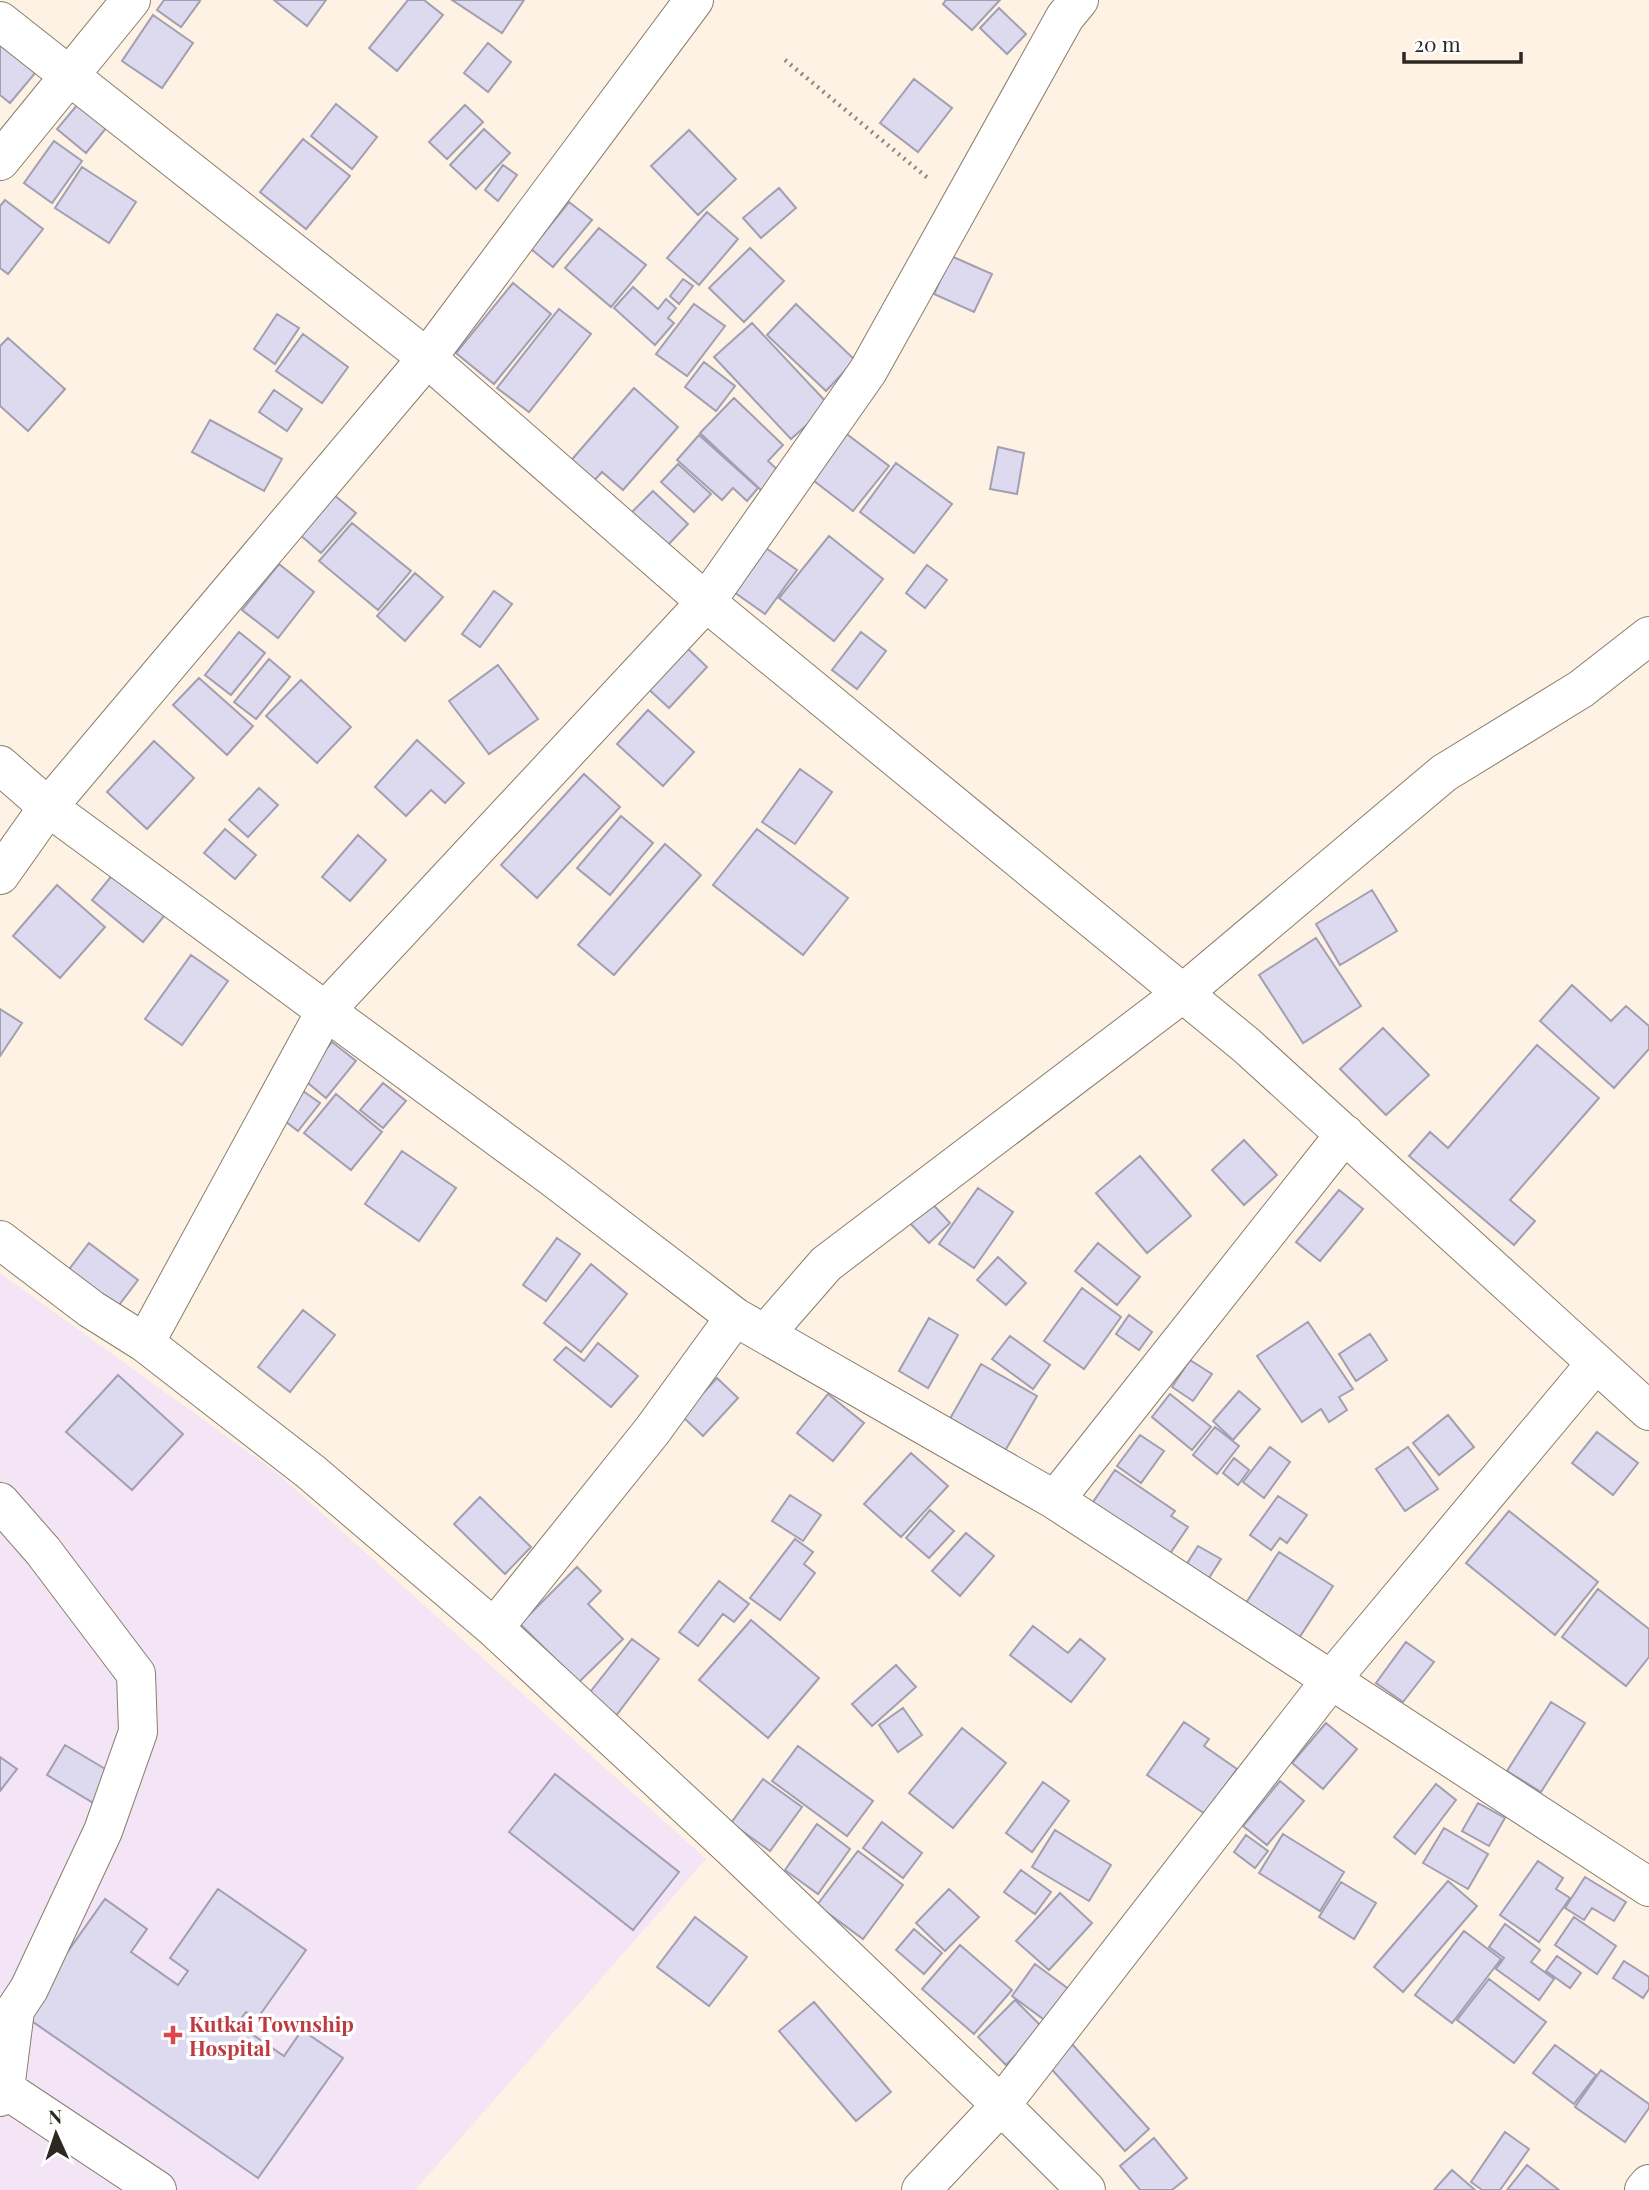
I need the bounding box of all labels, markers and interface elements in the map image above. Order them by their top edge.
scale bar [1404,21,1521,65]
text: 20 m [1414,29,1461,57]
place label: Kutkai Township Hospital [189,2009,354,2061]
marker: Kutkai Township Hospital [163,2025,183,2045]
north arrow [21,2099,91,2169]
text: N [48,2103,63,2129]

